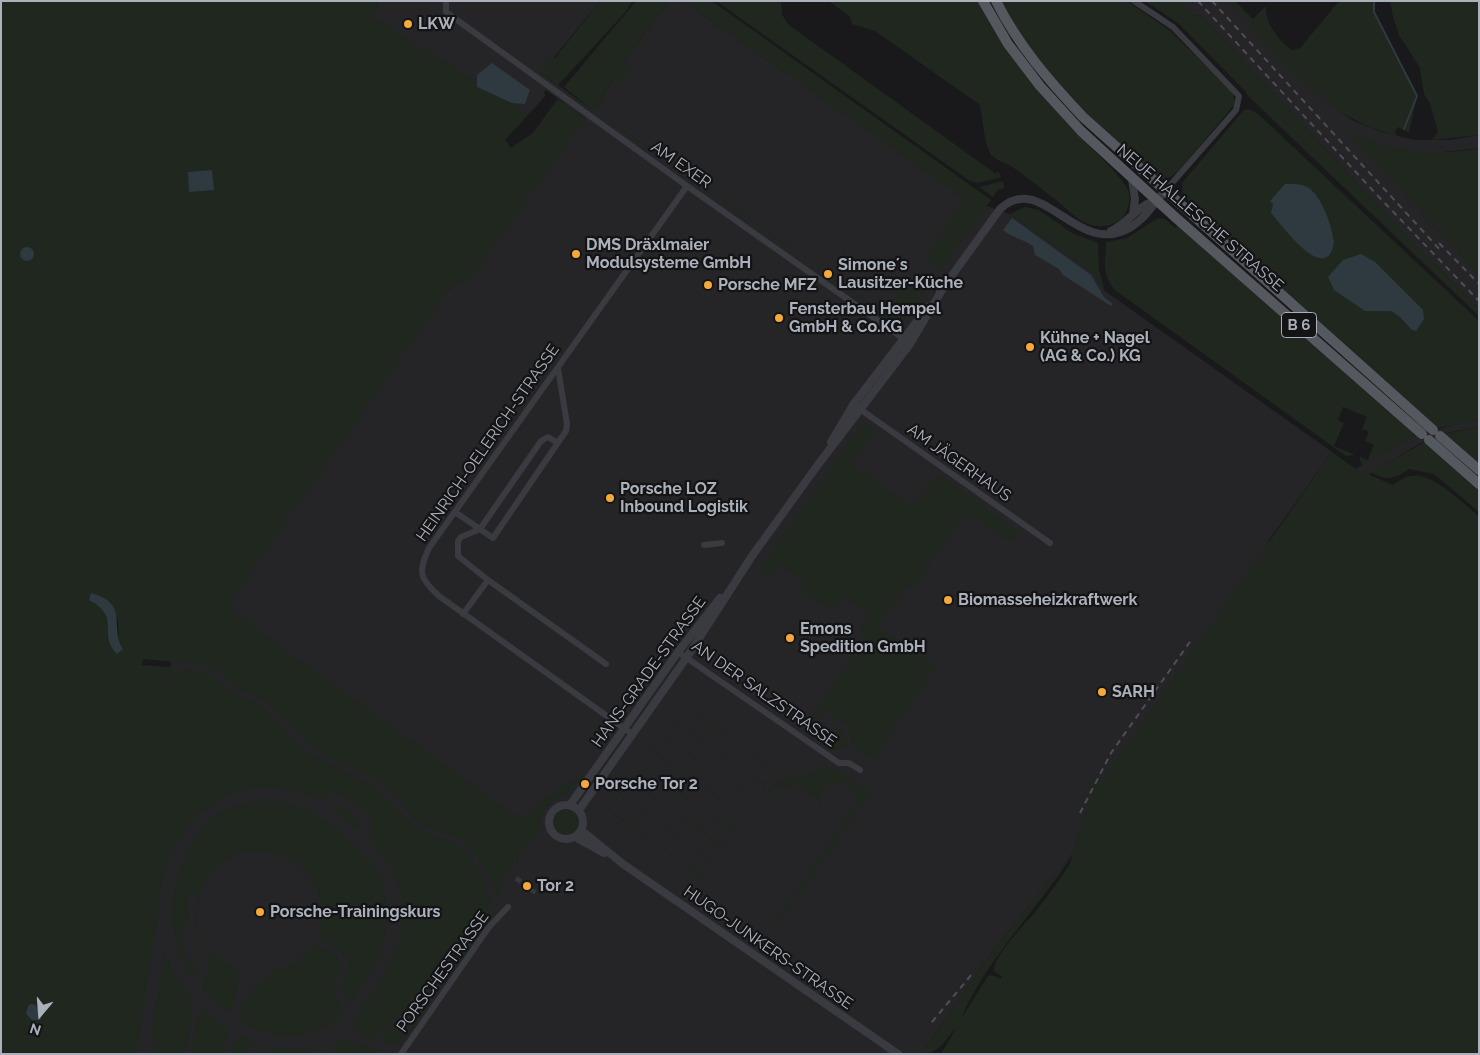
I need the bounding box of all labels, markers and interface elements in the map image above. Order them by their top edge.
place label: LKW [418,14,455,34]
marker: LKW [402,18,414,30]
street label: AM EXER [647,137,715,193]
street label: NEUE HALLESCHE STRASSE [1113,140,1287,296]
place label: DMS Dräxlmaier Modulsysteme GmbH [586,235,751,273]
marker: DMS Dräxlmaier Modulsysteme GmbH [570,248,582,260]
place label: Simone´s Lausitzer-Küche [838,255,963,293]
marker: Simone´s Lausitzer-Küche [822,268,834,280]
place label: Porsche MFZ [718,275,817,295]
marker: Porsche MFZ [702,279,714,291]
place label: Fensterbau Hempel GmbH & Co.KG [789,299,941,337]
marker: Fensterbau Hempel GmbH & Co.KG [773,312,785,324]
road number: B 6 [1282,312,1316,338]
place label: Kühne + Nagel (AG & Co.) KG [1040,328,1150,366]
street label: HEINRICH-OELERICH-STRASSE [412,341,564,545]
marker: Kühne + Nagel (AG & Co.) KG [1024,341,1036,353]
street label: AM JÄGERHAUS [903,420,1015,506]
place label: Porsche LOZ Inbound Logistik [620,479,748,517]
marker: Porsche LOZ Inbound Logistik [604,492,616,504]
place label: Biomasseheizkraftwerk [958,590,1137,610]
street label: HANS-GRADE-STRASSE [588,593,710,751]
marker: Biomasseheizkraftwerk [942,594,954,606]
place label: Emons Spedition GmbH [800,619,926,657]
marker: Emons Spedition GmbH [784,632,796,644]
street label: AN DER SALZSTRASSE [688,637,840,751]
place label: SARH [1112,682,1155,702]
marker: SARH [1096,686,1108,698]
place label: Porsche Tor 2 [595,774,698,794]
marker: Porsche Tor 2 [579,778,591,790]
place label: Tor 2 [537,876,574,896]
marker: Tor 2 [521,880,533,892]
street label: HUGO-JUNKERS-STRASSE [680,882,856,1014]
place label: Porsche-Trainingskurs [270,902,441,922]
marker: Porsche-Trainingskurs [254,906,266,918]
street label: PORSCHESTRASSE [393,908,493,1036]
north arrow [15,990,65,1040]
text: N [28,1020,43,1039]

